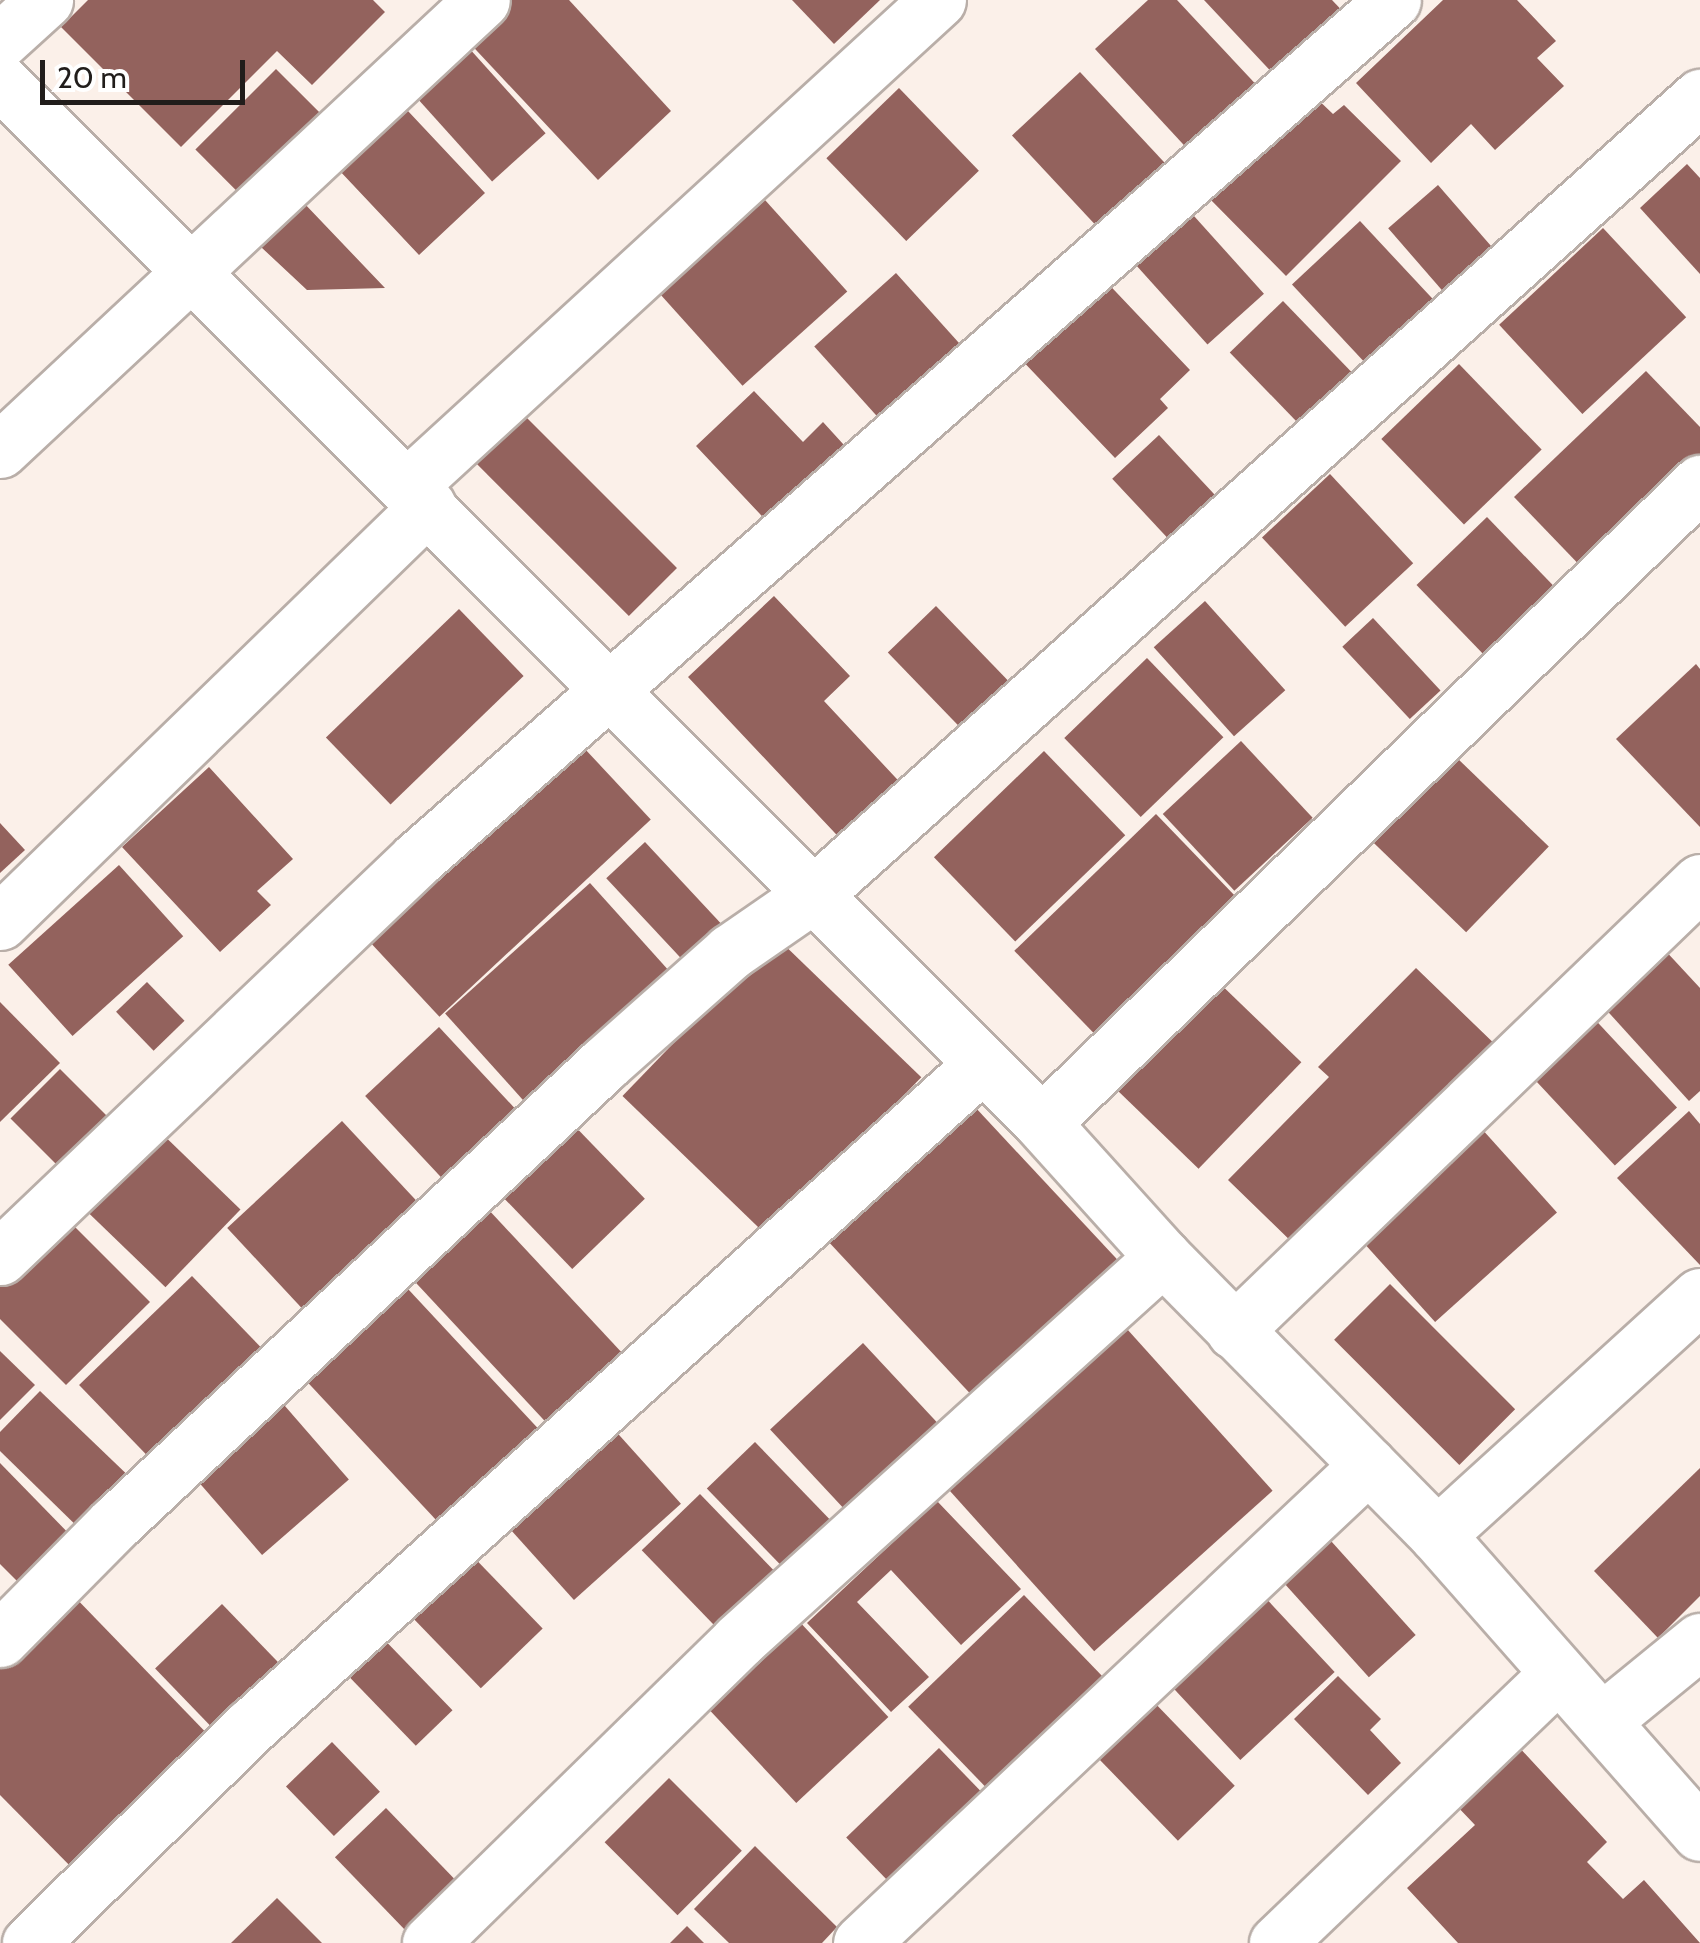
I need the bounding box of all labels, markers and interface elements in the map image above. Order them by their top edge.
scale bar [45,40,250,102]
text: 20 m [57,59,127,96]

